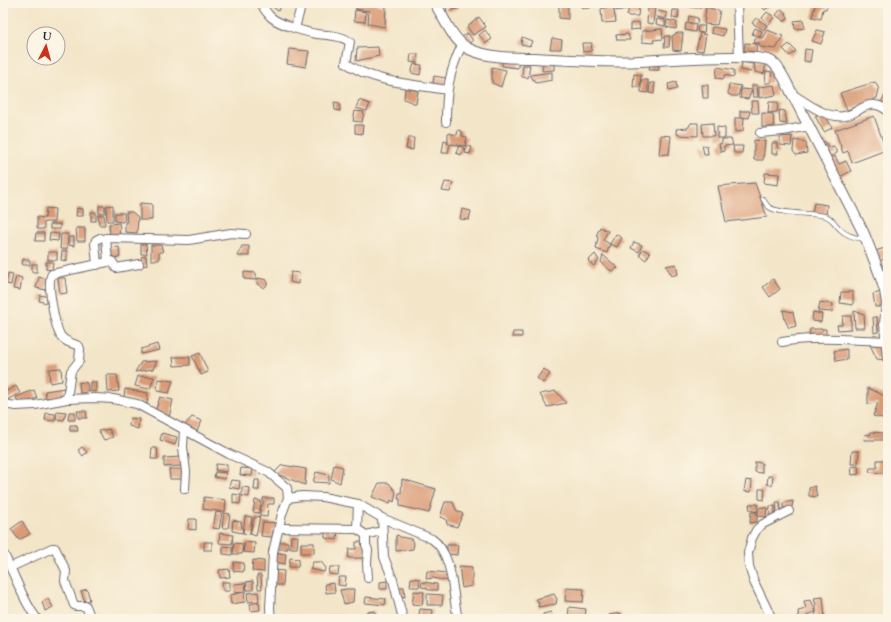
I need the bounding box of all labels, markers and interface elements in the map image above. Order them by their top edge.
north arrow [26,26,66,66]
text: U [42,29,52,44]

